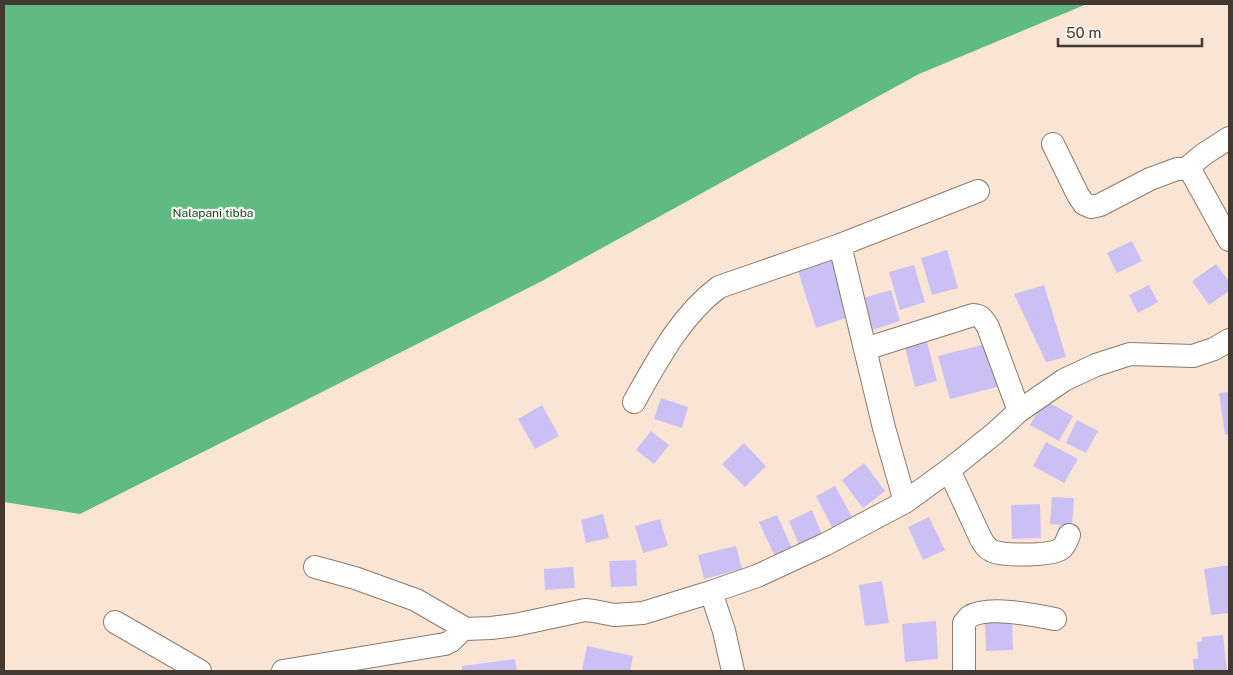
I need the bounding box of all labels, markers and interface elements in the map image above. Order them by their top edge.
scale bar [1058,15,1202,47]
text: 50 m [1066,24,1101,41]
park label: Nalapani tibba [173,206,253,220]

